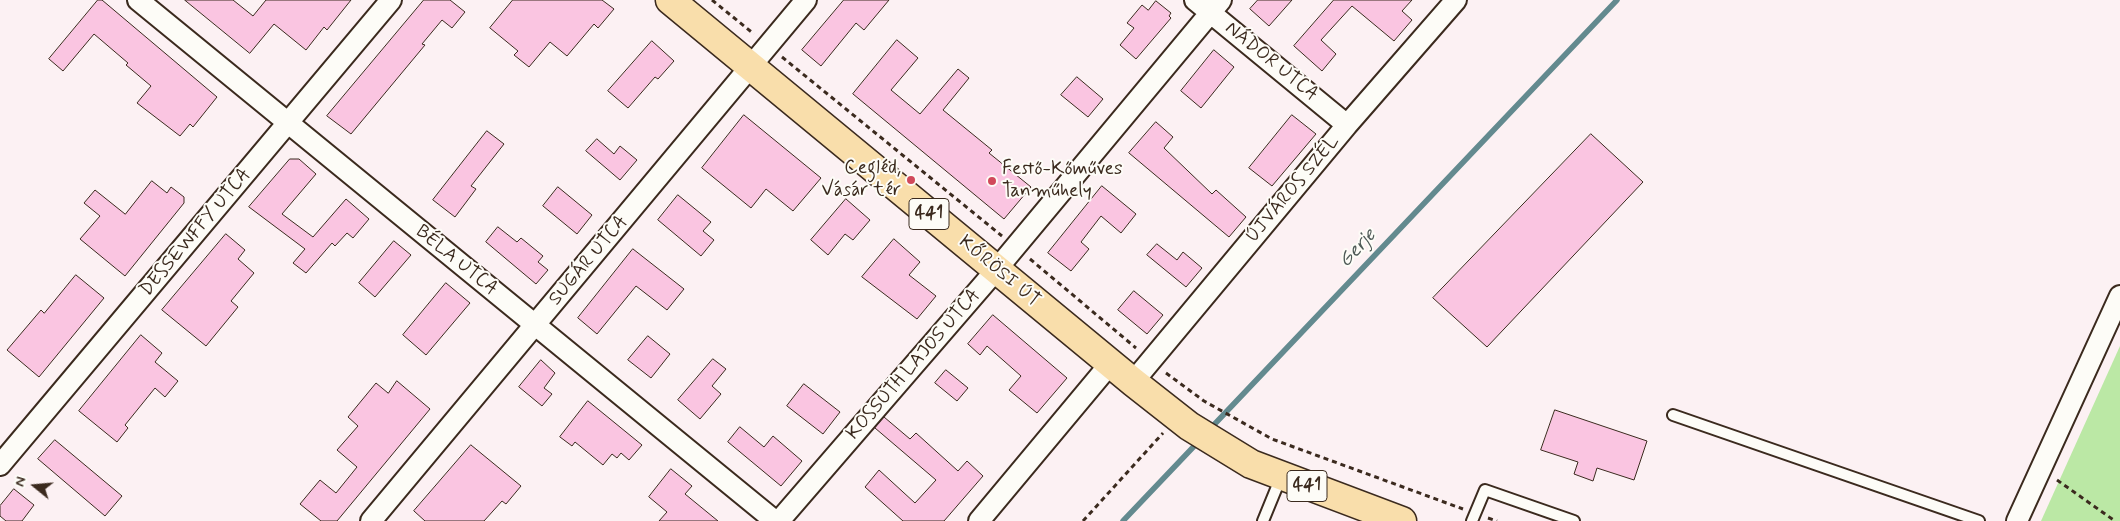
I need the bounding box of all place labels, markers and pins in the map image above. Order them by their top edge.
place label: Cegléd, Vásár tér [821,158,901,202]
place label: Festő-Kőműves Tanműhely [1002,159,1122,203]
marker: Cegléd, Vásár tér [905,174,917,186]
marker: Festő-Kőműves Tanműhely [986,175,998,187]

